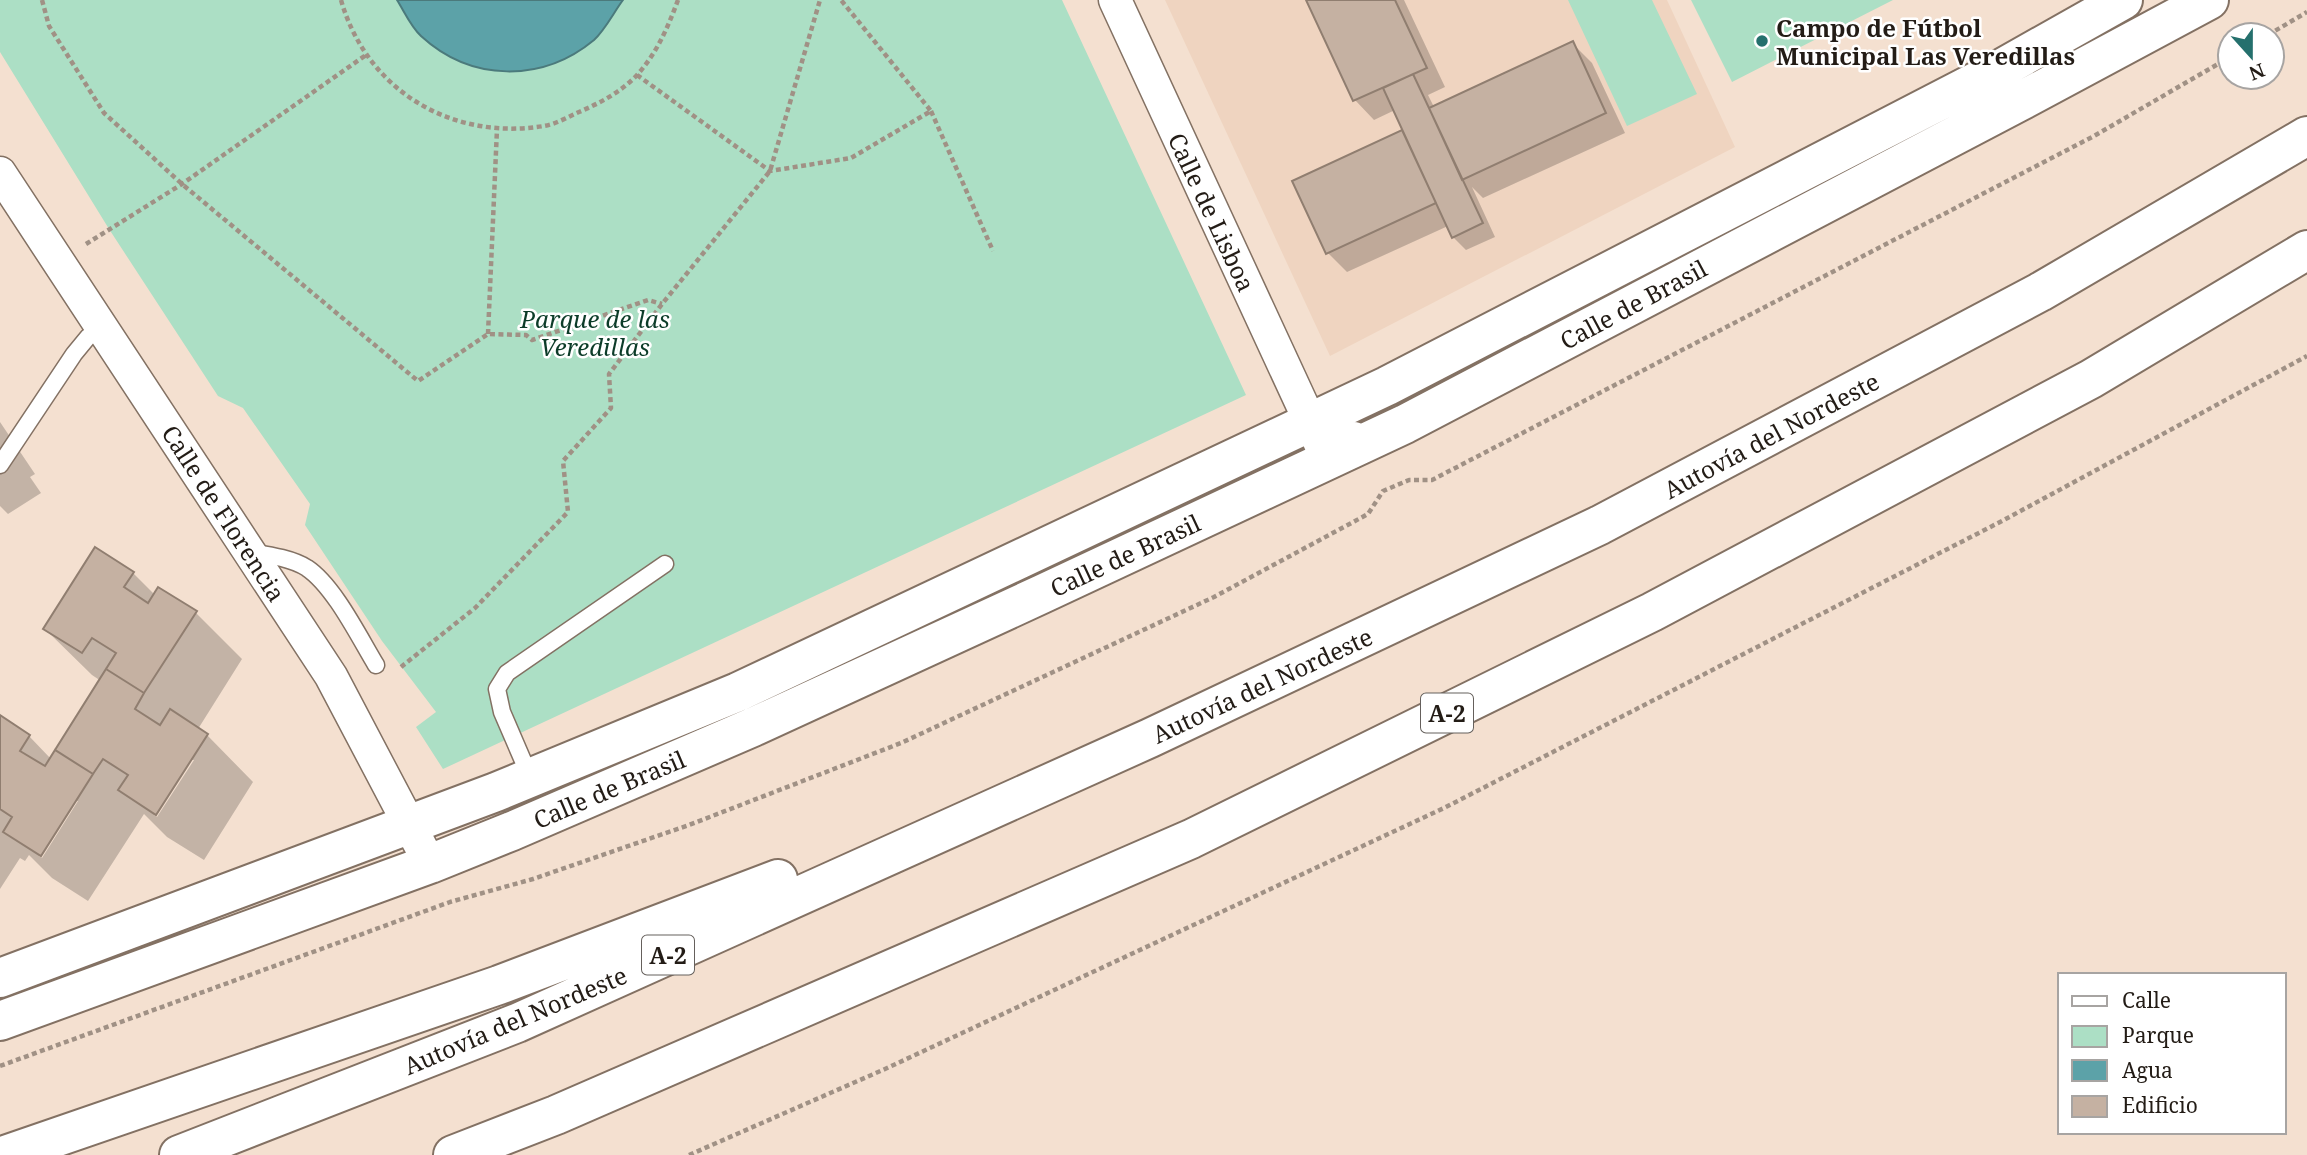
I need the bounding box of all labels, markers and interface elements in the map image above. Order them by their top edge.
place label: Campo de Fútbol Municipal Las Veredillas [1776,11,2075,72]
north arrow [2216,21,2286,91]
marker: Campo de Fútbol Municipal Las Veredillas [1754,33,1770,49]
text: N [2245,57,2269,87]
street label: Calle de Lisboa [1161,127,1263,297]
street label: Calle de Brasil [1554,251,1713,357]
park label: Parque de las Veredillas [519,302,670,363]
street label: Autovía del Nordeste [1657,364,1885,506]
street label: Calle de Florencia [155,418,293,608]
street label: Calle de Brasil [1045,506,1206,604]
street label: Autovía del Nordeste [1146,619,1378,751]
road number: A-2 [1421,694,1473,733]
street label: Calle de Brasil [528,742,691,836]
road number: A-2 [642,936,694,974]
street label: Autovía del Nordeste [398,958,632,1082]
legend [2058,973,2286,1134]
text: Calle [2122,986,2171,1014]
text: Parque [2122,1021,2194,1049]
text: Agua [2122,1056,2173,1084]
text: Edificio [2122,1091,2198,1119]

